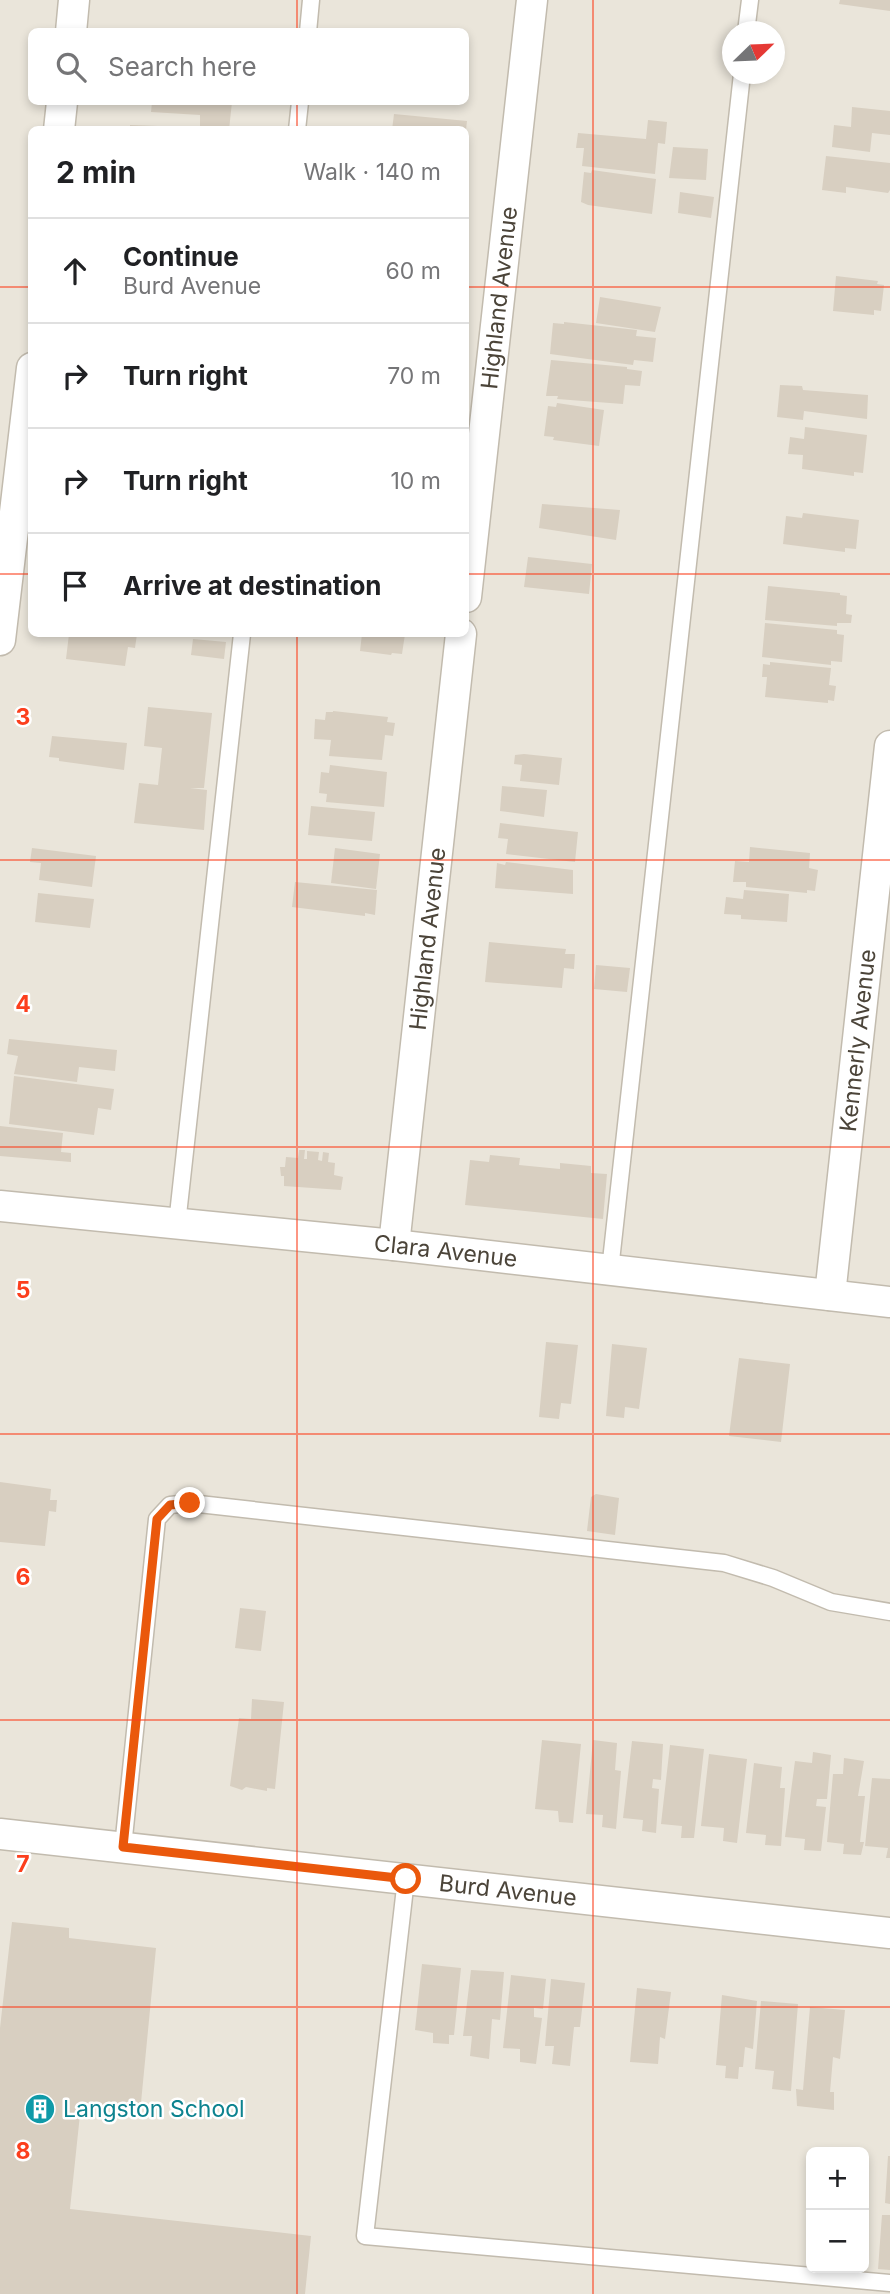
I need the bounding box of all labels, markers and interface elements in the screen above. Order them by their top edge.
north arrow [722,21,785,84]
search box [28,28,469,105]
icon: search [52,48,90,86]
text: Search here [108,51,257,82]
text: 2 min [56,154,136,190]
text: Walk · 140 m [303,158,441,186]
street label: Highland Avenue [475,205,523,391]
text: Continue [123,241,239,272]
icon: ahead [56,252,94,290]
text: 60 m [386,257,441,285]
text: Burd Avenue [123,272,261,300]
icon: right [56,357,94,395]
text: Turn right [123,360,248,391]
text: 70 m [387,362,441,390]
icon: right [56,462,94,500]
text: Turn right [123,465,248,496]
text: 10 m [391,467,441,495]
icon: arrive [56,567,94,605]
text: Arrive at destination [123,570,382,601]
text: 3 [16,703,30,731]
street label: Highland Avenue [404,846,452,1032]
street label: Kennerly Avenue [834,948,882,1133]
text: 4 [15,990,31,1018]
street label: Clara Avenue [373,1229,519,1273]
text: 5 [16,1276,30,1304]
route end [174,1487,205,1518]
text: 6 [16,1563,30,1591]
text: 7 [16,1850,30,1878]
route start [390,1863,421,1894]
street label: Burd Avenue [438,1869,578,1912]
building icon: Langston School [23,2092,57,2126]
place label: Langston School [63,2095,245,2123]
text: 8 [16,2137,30,2165]
map controls [806,2147,869,2273]
button: + [806,2147,869,2210]
button: − [806,2210,869,2273]

